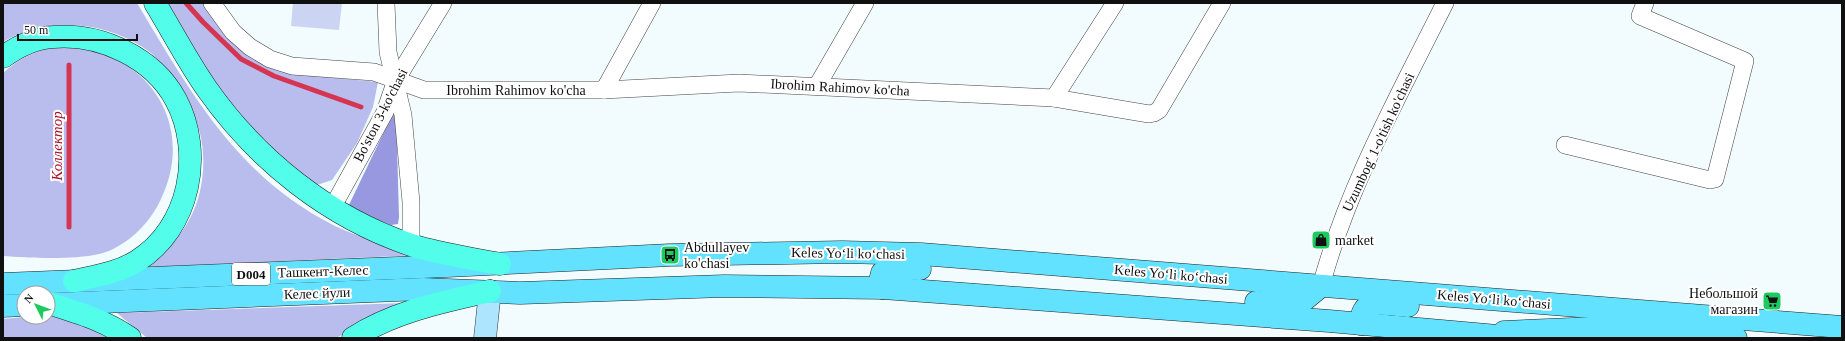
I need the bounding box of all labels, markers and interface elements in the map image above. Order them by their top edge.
scale bar [18,16,137,42]
text: 50 m [24,23,49,37]
street label: Bo'ston 3-ko'chasi [350,66,410,164]
street label: Uzumbog' 1-o'tish ko'chasi [1340,70,1417,214]
street label: Ibrohim Rahimov ko'cha [770,76,911,99]
street label: Ibrohim Rahimov ko'cha [446,83,586,98]
water label: Коллектор [49,111,65,182]
shop icon: market [1310,229,1332,251]
place label: market [1335,233,1374,248]
place label: Abdullayev ko'chasi [684,240,749,271]
bus stop icon: Abdullayev ko'chasi [659,244,681,266]
street label: Keles Yoʻli koʻchasi [791,245,905,262]
street label: Ташкент-Келес [277,262,369,281]
street label: Keles Yoʻli koʻchasi [1114,262,1228,287]
road number: D004 [232,263,270,285]
north arrow [16,285,56,325]
street label: Келес йули [283,285,351,302]
place label: Небольшой магазин [1689,286,1759,317]
street label: Keles Yoʻli koʻchasi [1437,287,1551,312]
supermarket icon: Небольшой магазин [1761,290,1783,312]
text: N [21,291,36,305]

